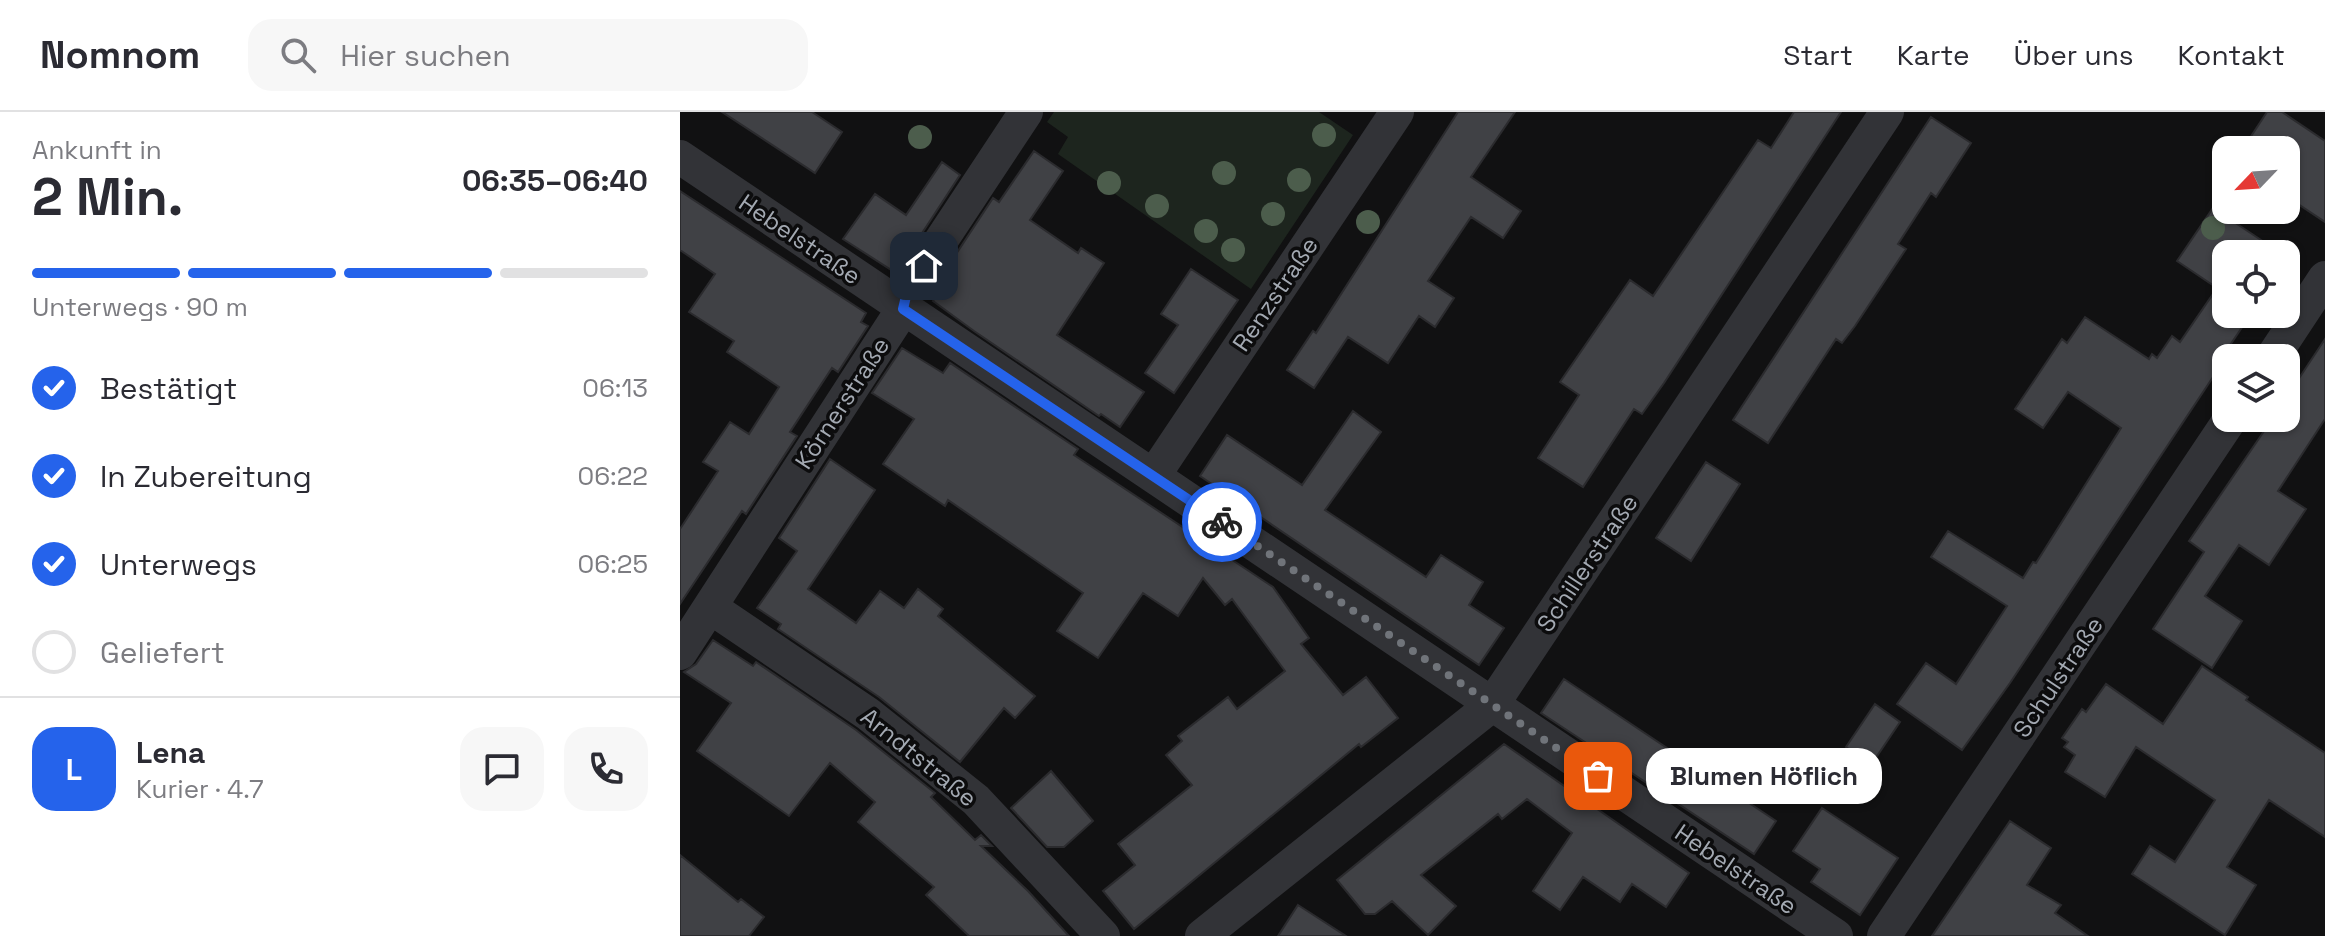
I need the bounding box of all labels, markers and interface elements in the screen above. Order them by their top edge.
search box [248,19,808,91]
text: Nomnom [40,31,200,79]
icon: search [276,33,320,77]
text: Hier suchen [340,36,511,75]
text: Start [1783,37,1853,73]
text: Karte [1897,37,1969,73]
text: Über uns [2013,37,2134,73]
text: Kontakt [2178,37,2285,73]
text: Ankunft in [32,133,162,167]
north arrow [2212,136,2300,224]
map controls [2212,136,2300,432]
text: 06:35–06:40 [462,161,648,200]
text: 2 Min. [32,164,183,230]
street label: Hebelstraße [733,187,867,291]
street label: Renzstraße [1225,231,1325,357]
pin [890,232,958,300]
button: locate [2212,240,2300,328]
icon: home [902,244,946,288]
text: Unterwegs · 90 m [32,290,248,324]
street label: Körnerstraße [788,331,896,475]
button: layers [2212,344,2300,432]
icon: check [32,366,76,410]
text: Bestätigt [100,369,237,408]
text: 06:13 [582,371,648,405]
icon: check [32,454,76,498]
text: In Zubereitung [100,457,312,496]
text: 06:22 [577,459,648,493]
courier [1182,482,1262,562]
street label: Schillerstraße [1530,488,1644,638]
icon: bike [1200,500,1244,544]
icon: check [32,542,76,586]
text: Unterwegs [100,545,257,584]
text: 06:25 [578,547,648,581]
street label: Schulstraße [2006,611,2110,743]
text: Geliefert [100,633,225,672]
street label: Arndtstraße [855,701,983,813]
button: chat [460,727,544,811]
button: phone [564,727,648,811]
text: Lena [136,733,205,772]
pin [1564,742,1632,810]
callout: Blumen Höflich [1646,748,1882,804]
text: L [66,750,82,789]
icon: bag [1576,754,1620,798]
text: Blumen Höflich [1670,759,1858,793]
text: Kurier · 4.7 [136,772,264,806]
street label: Hebelstraße [1669,817,1803,921]

